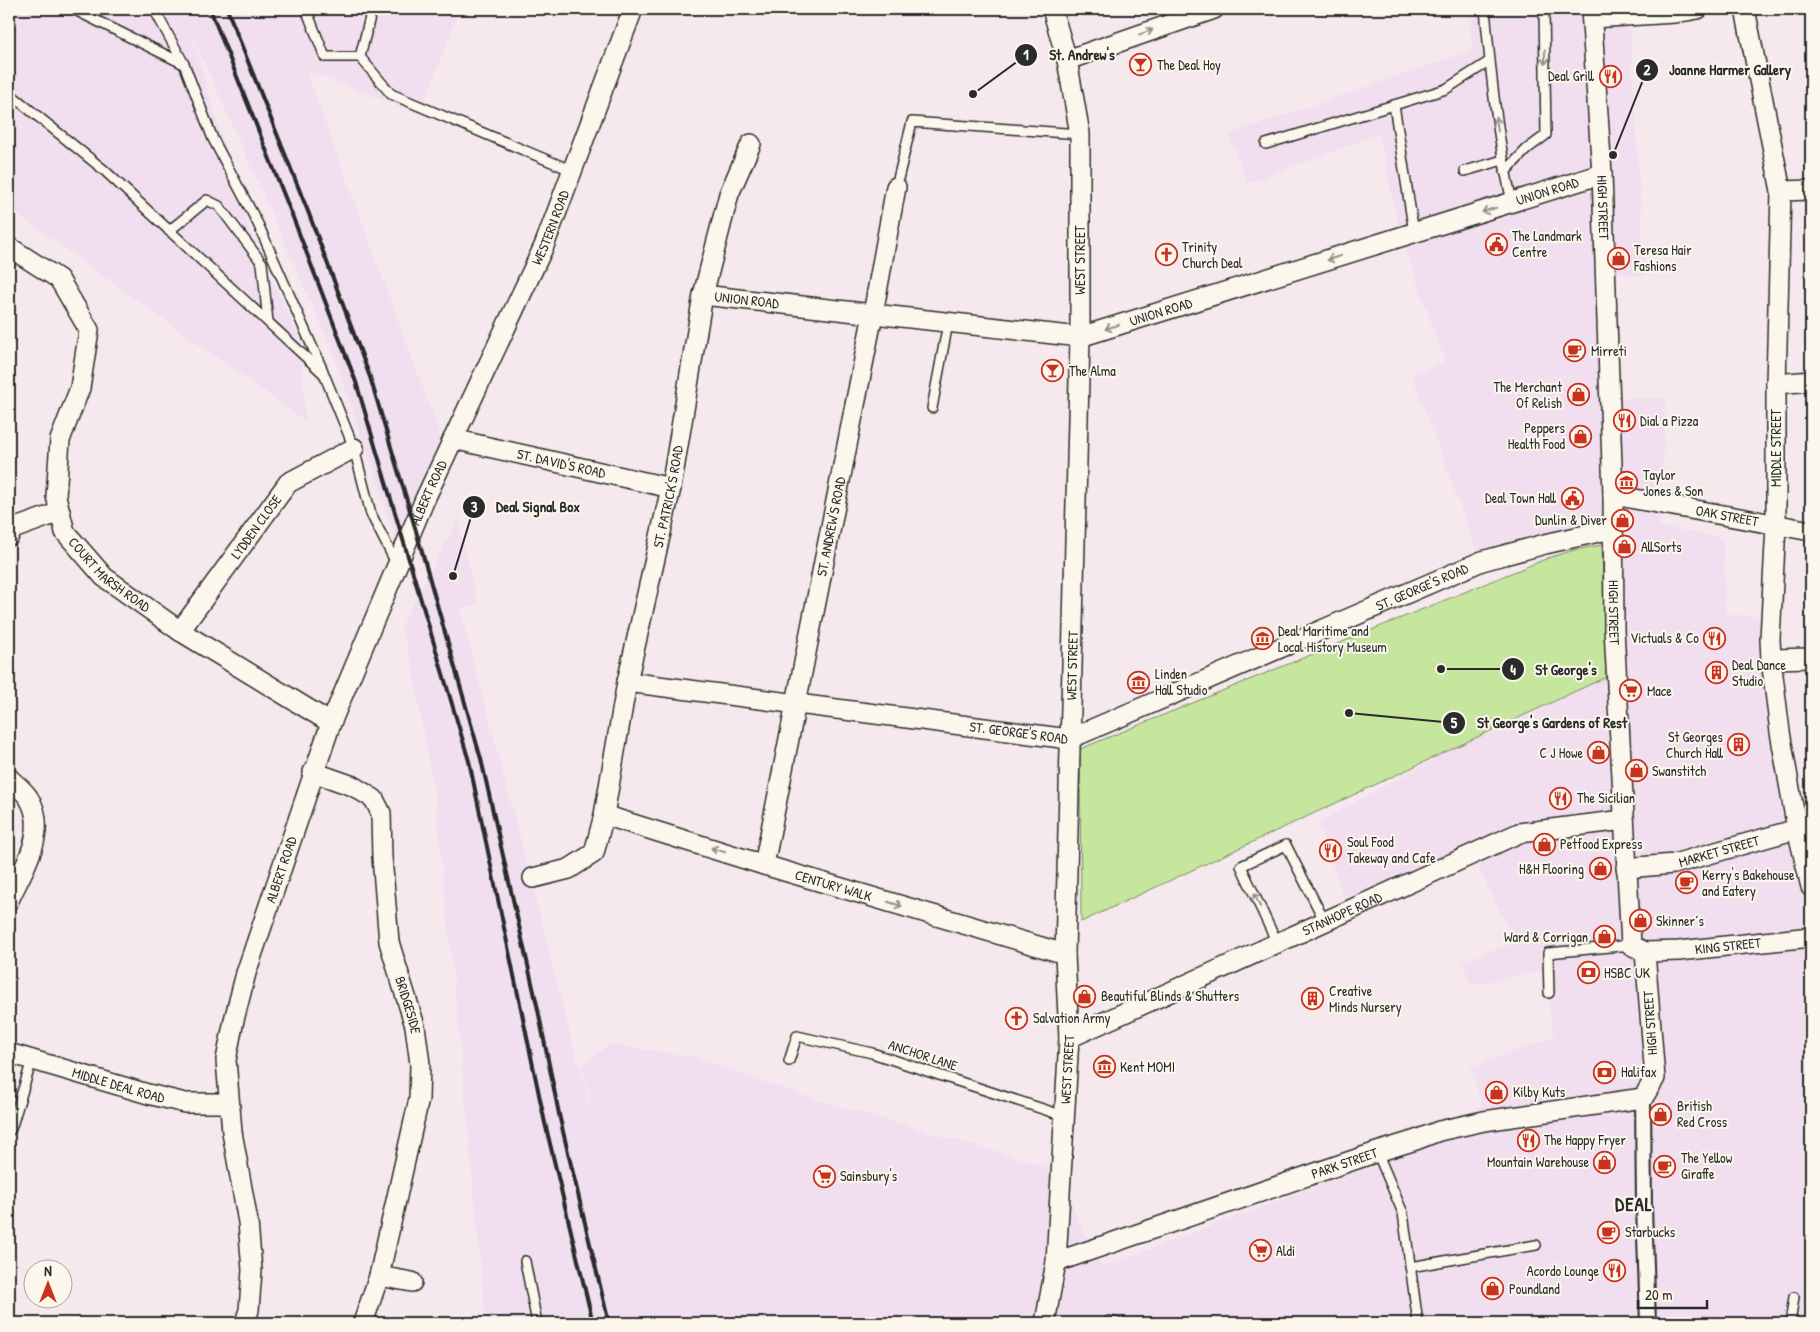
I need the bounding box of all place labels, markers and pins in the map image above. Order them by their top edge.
callout: St. Andrew's [1014,40,1124,70]
bar icon: The Deal Hoy [1129,53,1153,77]
place label: The Deal Hoy [1157,55,1221,75]
callout: Joanne Harmer Gallery [1634,55,1801,85]
restaurant icon: Deal Grill [1598,64,1622,88]
place label: Deal Grill [1548,66,1595,85]
place label: The Landmark Centre [1512,226,1582,261]
public building icon: The Landmark Centre [1484,232,1508,256]
place label: Trinity Church Deal [1182,237,1243,272]
place label: Teresa Hair Fashions [1633,240,1692,275]
church icon: Trinity Church Deal [1154,243,1178,267]
shop icon: Teresa Hair Fashions [1606,246,1630,270]
cafe icon: Mirreti [1563,339,1587,363]
place label: Mirreti [1591,341,1627,360]
bar icon: The Alma [1041,359,1065,383]
place label: The Alma [1069,361,1116,380]
place label: The Merchant Of Relish [1494,377,1562,412]
shop icon: The Merchant Of Relish [1566,383,1590,407]
restaurant icon: Dial a Pizza [1612,409,1636,433]
place label: Dial a Pizza [1640,411,1699,430]
place label: Peppers Health Food [1508,418,1566,453]
shop icon: Peppers Health Food [1569,424,1593,448]
place label: Taylor Jones & Son [1643,465,1703,500]
museum icon: Taylor Jones & Son [1615,471,1639,495]
public building icon: Deal Town Hall [1560,486,1584,510]
place label: Deal Town Hall [1485,488,1557,507]
callout: Deal Signal Box [462,492,590,522]
shop icon: Dunlin & Diver [1611,508,1635,532]
place label: Dunlin & Diver [1535,510,1608,529]
shop icon: AllSorts [1613,535,1637,559]
place label: AllSorts [1641,537,1682,556]
place label: Deal Maritime and Local History Museum [1278,621,1387,657]
restaurant icon: Victuals & Co [1703,626,1727,650]
museum icon: Deal Maritime and Local History Museum [1250,627,1274,651]
place label: Victuals & Co [1630,628,1699,647]
callout: St George's [1501,654,1607,684]
place label: Deal Dance Studio [1732,655,1787,690]
building icon: Deal Dance Studio [1704,661,1728,685]
place label: Linden Hall Studio [1155,664,1208,699]
museum icon: Linden Hall Studio [1127,670,1151,694]
supermarket icon: Mace [1619,679,1643,703]
place label: Mace [1647,681,1672,700]
callout: St George's Gardens of Rest [1442,708,1637,738]
place label: St Georges Church Hall [1666,727,1724,762]
building icon: St Georges Church Hall [1727,733,1751,757]
shop icon: C J Howe [1587,741,1611,765]
place label: C J Howe [1539,743,1583,762]
shop icon: Swanstitch [1624,759,1648,783]
place label: Swanstitch [1652,761,1706,780]
restaurant icon: The Sicilian [1549,786,1573,810]
place label: The Sicilian [1577,788,1635,807]
place label: Soul Food Takeway and Cafe [1347,832,1436,868]
shop icon: Petfood Express [1532,832,1556,856]
place label: Petfood Express [1560,834,1642,854]
restaurant icon: Soul Food Takeway and Cafe [1319,838,1343,862]
shop icon: H&H Flooring [1588,857,1612,881]
place label: H&H Flooring [1519,859,1584,879]
place label: Kerry's Bakehouse and Eatery [1702,865,1795,901]
cafe icon: Kerry's Bakehouse and Eatery [1674,871,1698,895]
shop icon: Skinnerʼs [1628,909,1652,933]
place label: Skinnerʼs [1656,911,1704,930]
shop icon: Ward & Corrigan [1592,925,1616,949]
place label: Ward & Corrigan [1504,927,1588,947]
bank icon: HSBC UK [1576,961,1600,985]
place label: HSBC UK [1604,963,1651,982]
place label: Creative Minds Nursery [1329,981,1402,1017]
shop icon: Beautiful Blinds & Shutters [1073,984,1097,1008]
place label: Beautiful Blinds & Shutters [1101,986,1239,1005]
building icon: Creative Minds Nursery [1301,987,1325,1011]
church icon: Salvation Army [1005,1006,1029,1030]
place label: Salvation Army [1033,1008,1111,1028]
museum icon: Kent MOMI [1092,1055,1116,1079]
place label: Kent MOMI [1120,1057,1175,1076]
bank icon: Halifax [1593,1060,1617,1084]
place label: Halifax [1621,1062,1657,1081]
shop icon: Kilby Kuts [1485,1080,1509,1104]
place label: Kilby Kuts [1513,1082,1565,1102]
place label: British Red Cross [1677,1096,1727,1131]
shop icon: British Red Cross [1649,1102,1673,1126]
restaurant icon: The Happy Fryer [1516,1128,1540,1152]
place label: The Happy Fryer [1544,1130,1627,1150]
place label: The Yellow Giraffe [1681,1148,1733,1183]
shop icon: Mountain Warehouse [1593,1150,1617,1174]
place label: Mountain Warehouse [1487,1152,1589,1171]
cafe icon: The Yellow Giraffe [1653,1154,1677,1178]
supermarket icon: Sainsbury's [812,1164,836,1188]
place label: Sainsbury's [840,1166,897,1186]
cafe icon: Starbucks [1597,1220,1621,1244]
place label: Starbucks [1625,1222,1675,1241]
supermarket icon: Aldi [1248,1239,1272,1263]
place label: Aldi [1276,1241,1295,1260]
restaurant icon: Acordo Lounge [1603,1259,1627,1283]
place label: Acordo Lounge [1527,1261,1599,1281]
shop icon: Poundland [1481,1277,1505,1301]
place label: Poundland [1509,1279,1560,1298]

